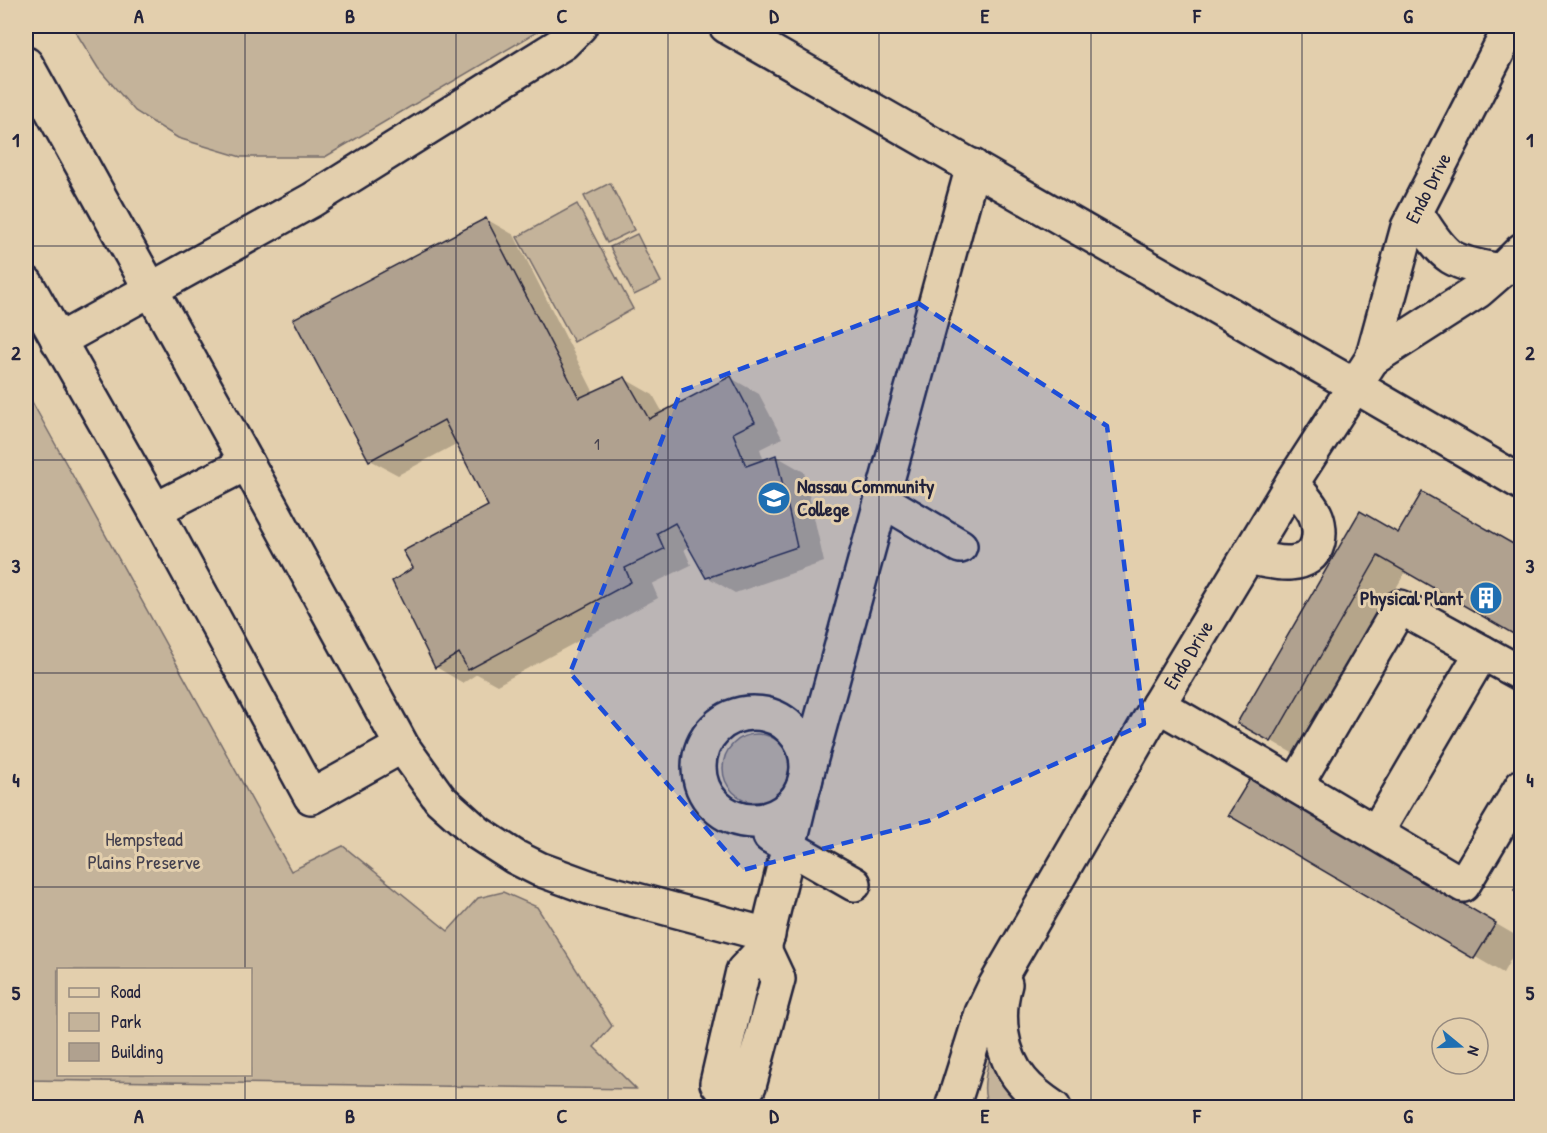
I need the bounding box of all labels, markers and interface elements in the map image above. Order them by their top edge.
text: A [134,2,144,29]
text: B [345,2,355,29]
text: C [557,2,568,29]
text: D [769,2,779,29]
text: E [981,2,990,29]
text: F [1192,2,1202,29]
text: G [1403,2,1413,29]
text: 1 [12,126,20,153]
text: 1 [1526,126,1534,153]
street label: Endo Drive [1398,148,1457,228]
text: 2 [11,339,21,366]
text: 2 [1525,339,1535,366]
house number: 1 [594,433,600,455]
place label: Nassau Community College [797,472,935,523]
school or university icon: Nassau Community College [756,480,792,516]
text: 3 [12,552,21,579]
text: 3 [1526,552,1535,579]
building icon: Physical Plant [1468,580,1504,616]
place label: Physical Plant [1360,584,1464,612]
street label: Endo Drive [1157,615,1219,694]
text: 4 [12,766,20,793]
text: 4 [1526,766,1534,793]
park label: Hempstead Plains Preserve [87,825,201,875]
legend [57,968,252,1076]
text: 5 [12,979,21,1006]
text: Road [111,979,141,1004]
text: 5 [1526,979,1535,1006]
text: Park [111,1009,142,1034]
north arrow [1430,1016,1490,1076]
text: Building [111,1039,163,1064]
text: N [1462,1043,1486,1059]
text: A [134,1102,144,1129]
text: B [345,1102,355,1129]
text: C [557,1102,568,1129]
text: D [769,1102,779,1129]
text: E [981,1102,990,1129]
text: F [1192,1102,1202,1129]
text: G [1403,1102,1413,1129]

